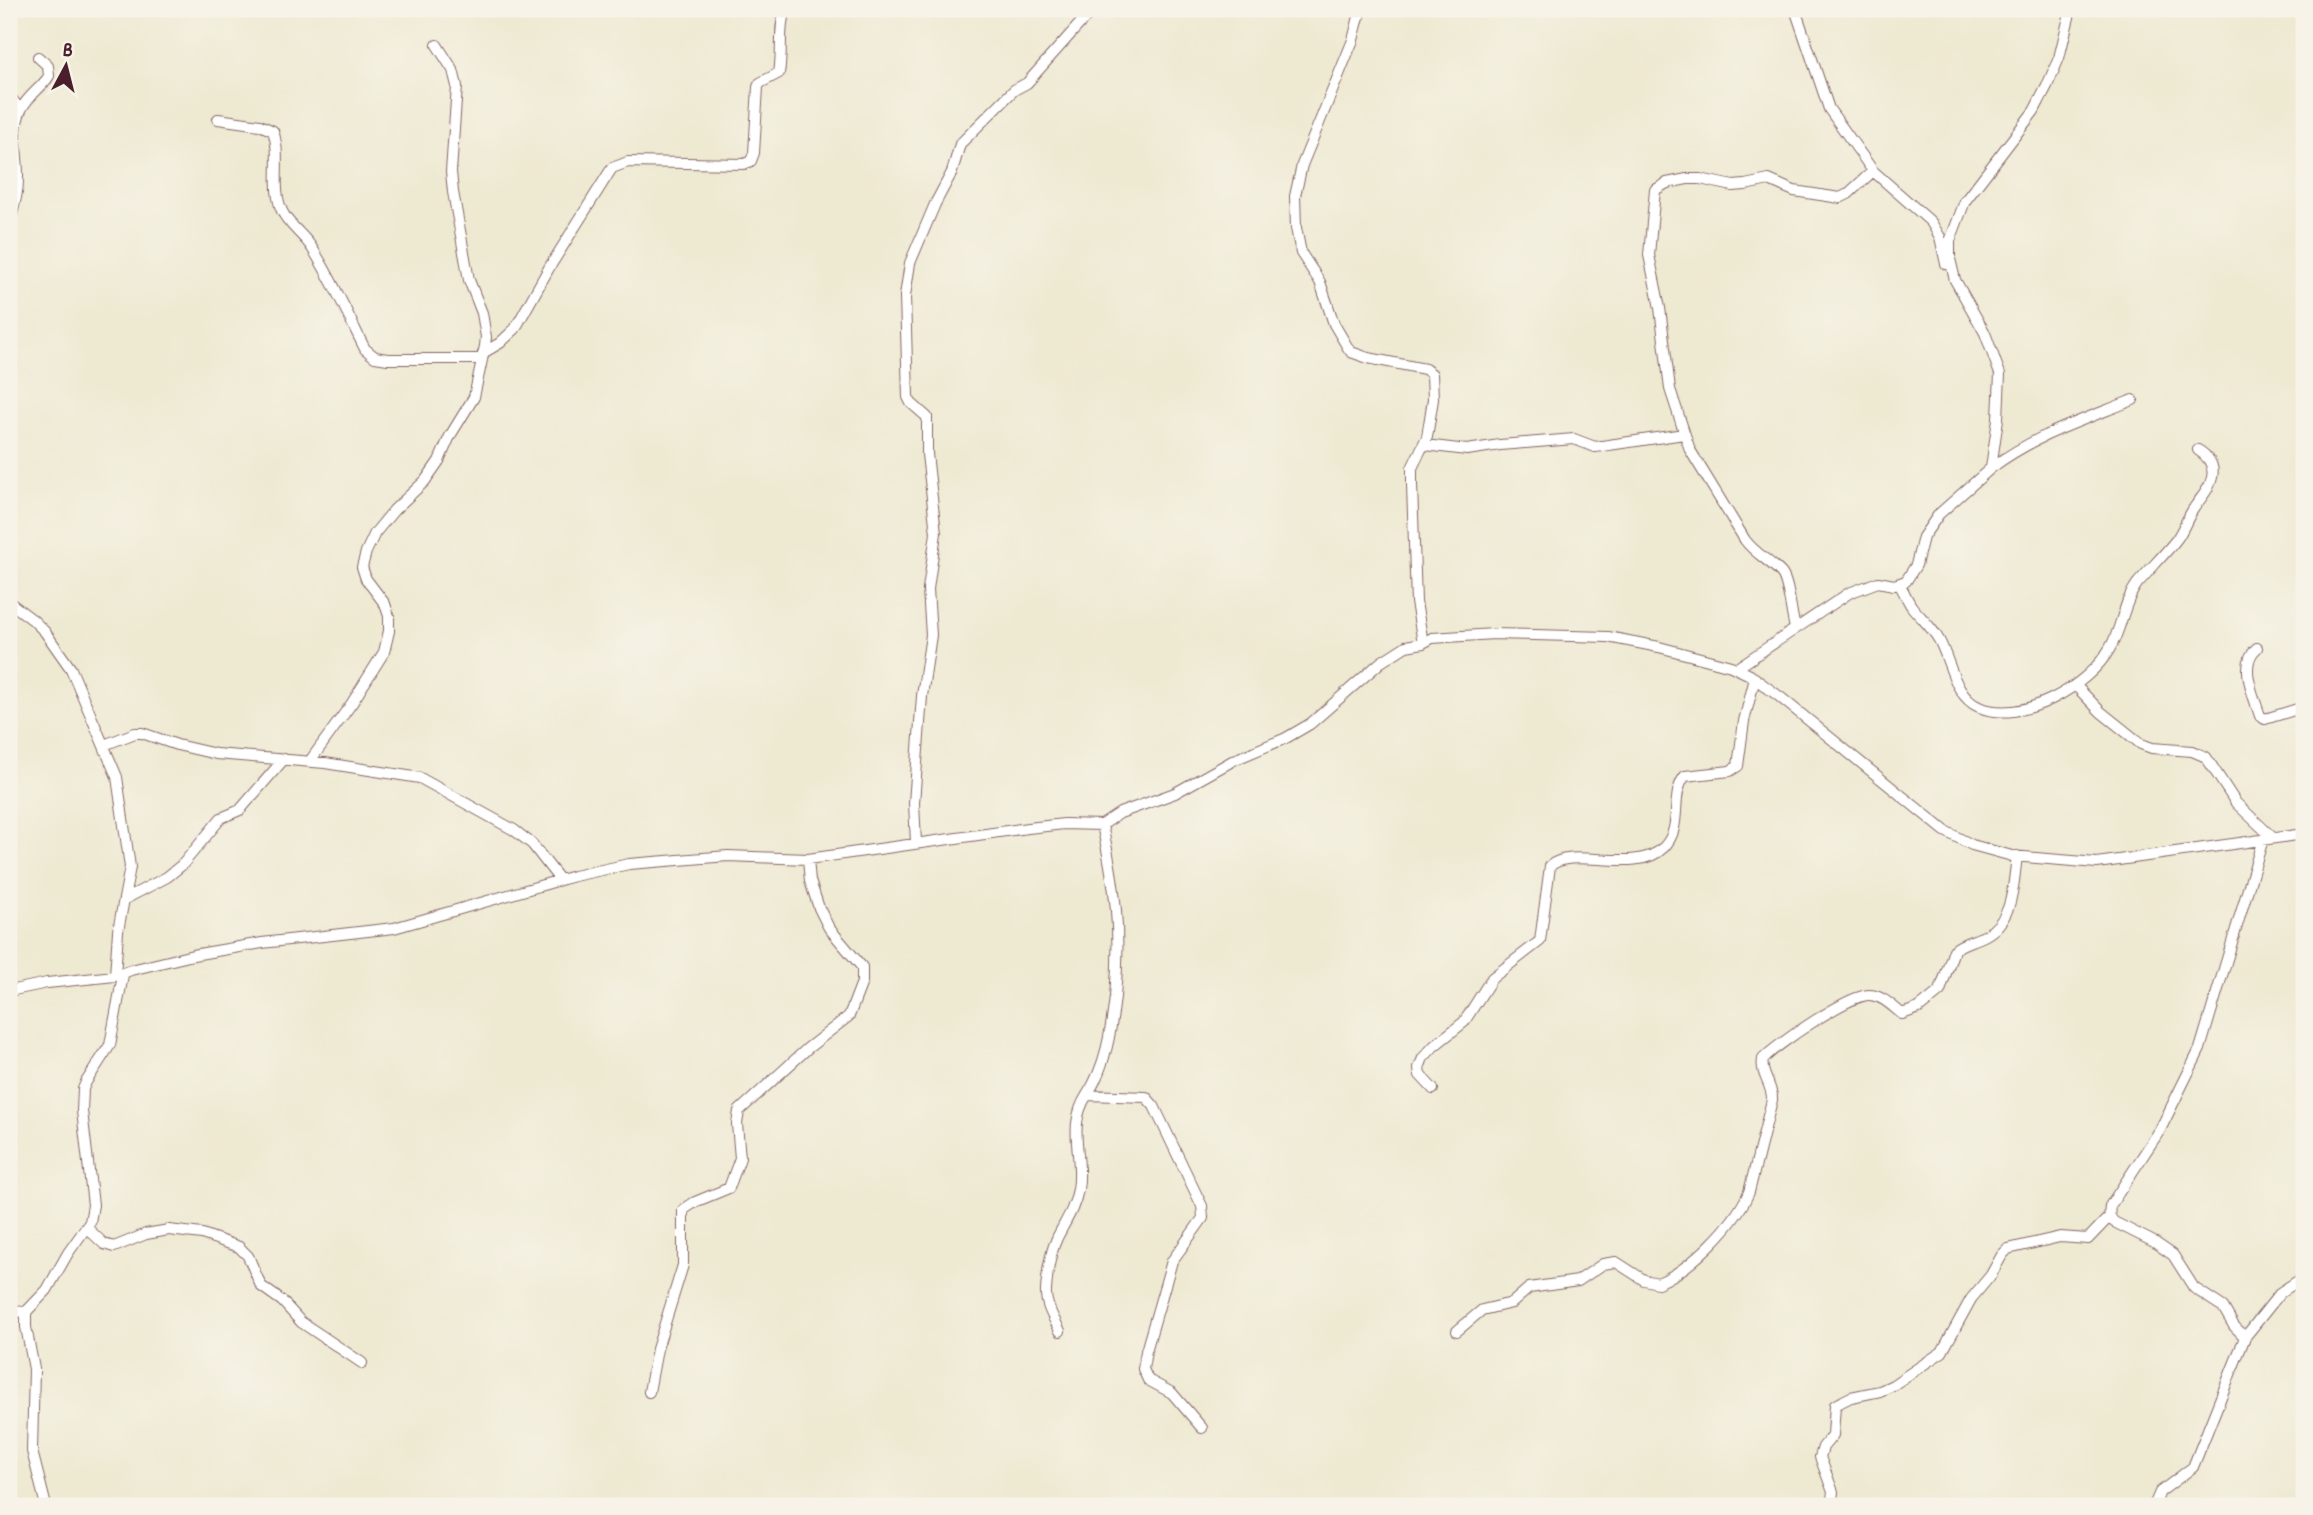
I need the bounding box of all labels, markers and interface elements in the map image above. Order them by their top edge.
north arrow [32,32,102,102]
text: B [62,36,75,63]

